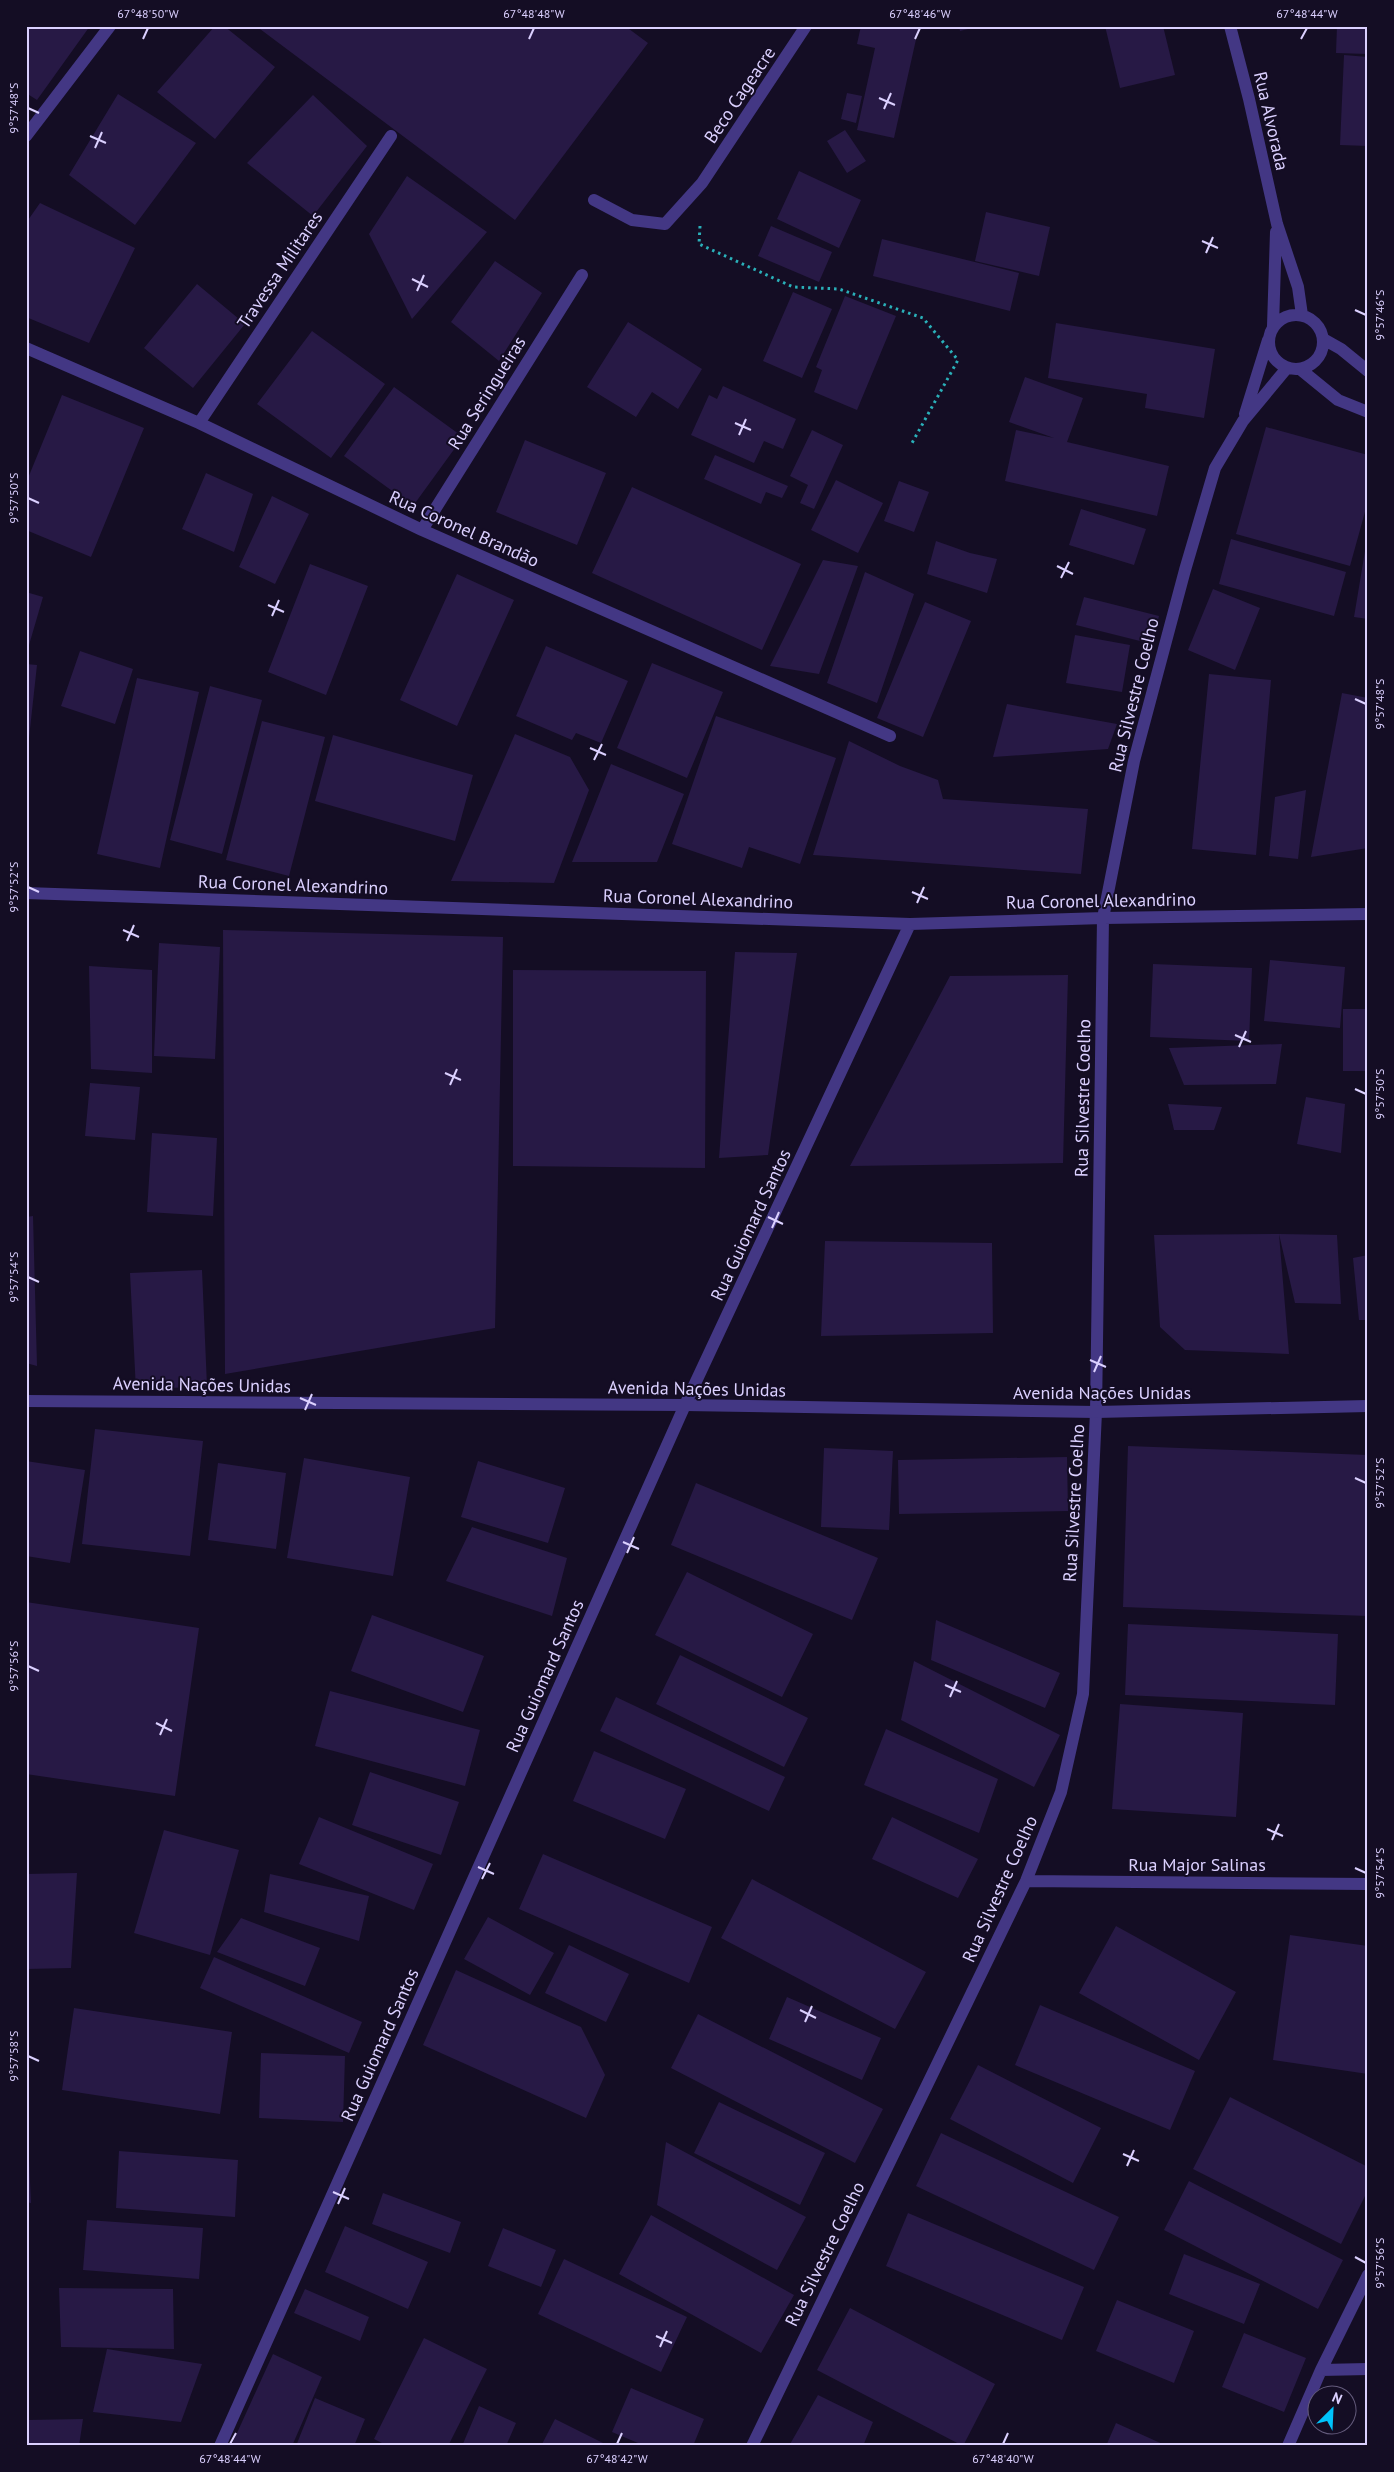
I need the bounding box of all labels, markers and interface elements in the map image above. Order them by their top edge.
text: 67°48'50"W [117,6,179,21]
text: 67°48'48"W [503,6,565,21]
text: 67°48'46"W [889,6,951,21]
text: 67°48'44"W [1276,6,1338,21]
street label: Beco Cageacre [699,42,780,147]
street label: Rua Alvorada [1249,69,1294,173]
text: 9°57'48"S [6,83,21,133]
street label: Travessa Militares [232,207,327,333]
text: 9°57'46"S [1372,290,1387,340]
street label: Rua Seringueiras [443,332,531,454]
text: 9°57'50"S [6,473,21,523]
street label: Rua Coronel Brandão [386,485,543,572]
street label: Rua Silvestre Coelho [1103,615,1164,774]
text: 9°57'48"S [1372,679,1387,729]
text: 9°57'52"S [6,862,21,912]
street label: Rua Coronel Alexandrino [198,870,388,899]
street label: Rua Coronel Alexandrino [603,884,793,913]
street label: Rua Coronel Alexandrino [1006,887,1196,914]
street label: Rua Silvestre Coelho [1070,1019,1095,1177]
text: 9°57'50"S [1372,1069,1387,1119]
street label: Rua Guiomard Santos [705,1145,796,1304]
text: 9°57'54"S [6,1252,21,1302]
street label: Avenida Nações Unidas [113,1371,291,1398]
street label: Avenida Nações Unidas [608,1375,786,1402]
street label: Avenida Nações Unidas [1013,1381,1191,1404]
street label: Rua Silvestre Coelho [1058,1423,1089,1583]
text: 9°57'52"S [1372,1458,1387,1508]
street label: Rua Guiomard Santos [501,1596,589,1756]
text: 9°57'56"S [6,1641,21,1691]
street label: Rua Silvestre Coelho [957,1812,1042,1966]
text: 9°57'54"S [1372,1848,1387,1898]
street label: Rua Major Salinas [1128,1853,1266,1876]
street label: Rua Guiomard Santos [336,1965,424,2125]
text: 9°57'58"S [6,2031,21,2081]
street label: Rua Silvestre Coelho [780,2178,870,2330]
text: 9°57'56"S [1372,2238,1387,2288]
north arrow [1306,2384,1356,2434]
text: N [1329,2388,1345,2408]
text: 67°48'44"W [199,2451,261,2466]
text: 67°48'42"W [586,2451,648,2466]
text: 67°48'40"W [972,2451,1034,2466]

